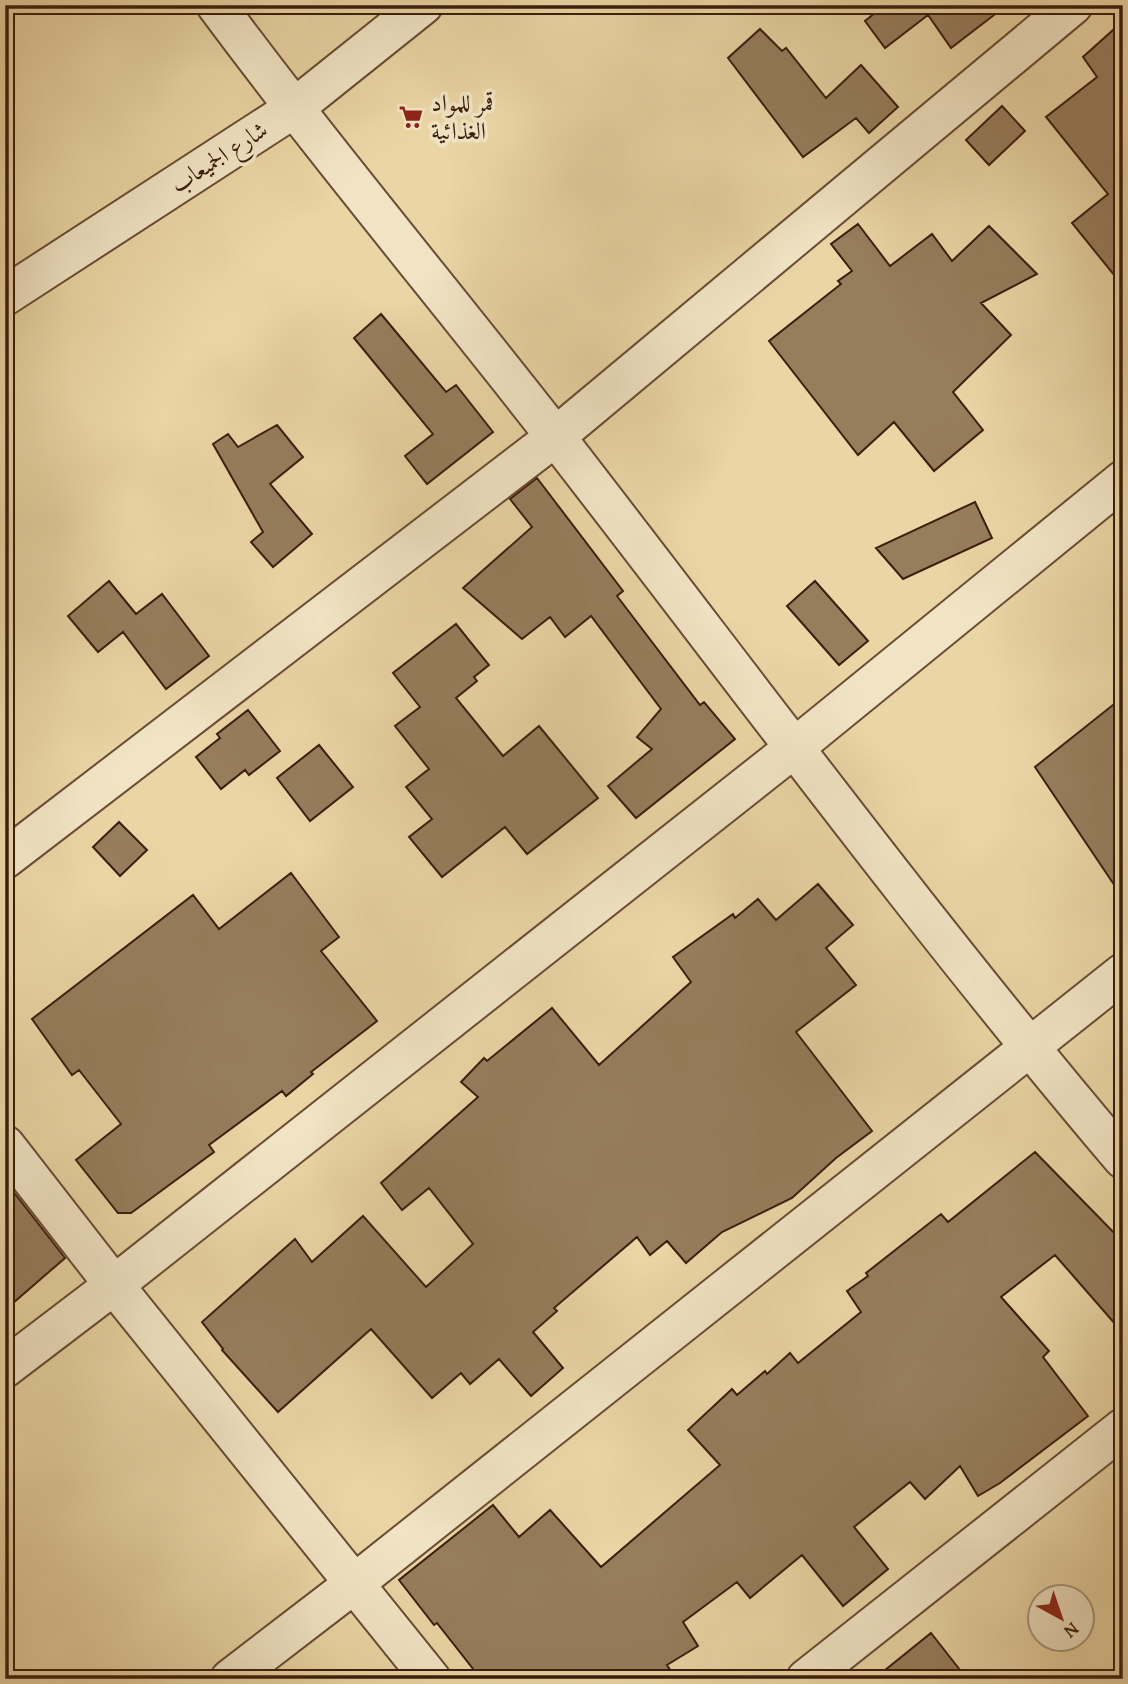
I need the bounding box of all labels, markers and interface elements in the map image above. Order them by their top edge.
place label: قمر للمواد الغذائية [431,85,494,148]
supermarket icon: قمر للمواد الغذائية [397,103,425,131]
street label: شارع الجميعاب [163,112,276,204]
north arrow [1026,1582,1096,1652]
text: N [1058,1616,1086,1646]

